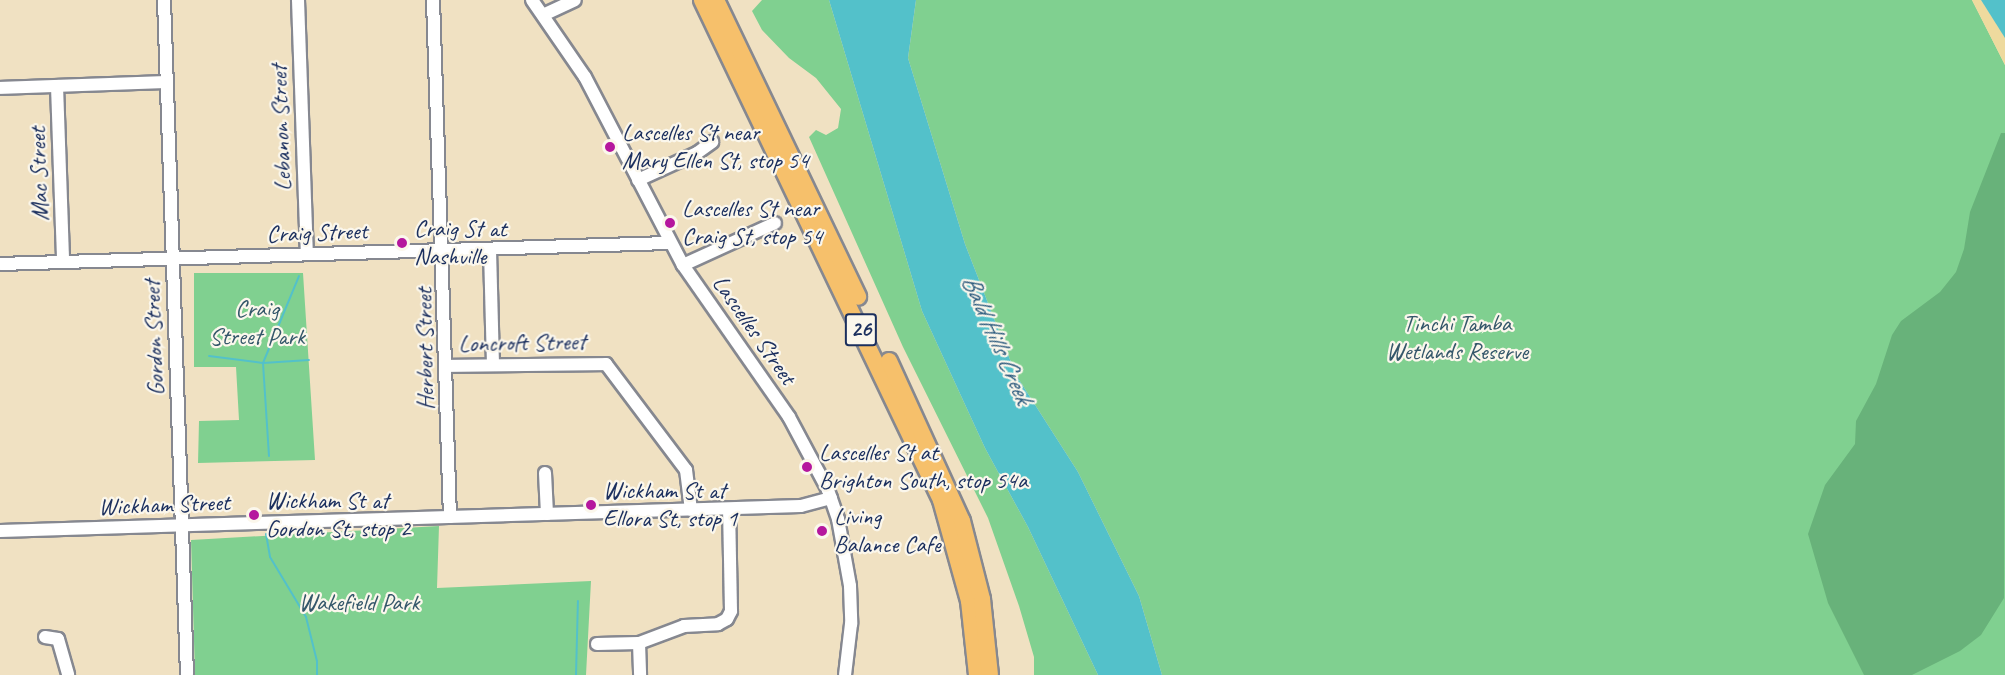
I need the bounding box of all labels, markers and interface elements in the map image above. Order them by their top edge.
street label: Lebanon Street [264,64,298,192]
place label: Lascelles St near Mary Ellen St, stop 54 [622,119,809,175]
street label: Mac Street [23,126,55,222]
marker: Lascelles St near Mary Ellen St, stop 54 [603,140,617,154]
place label: Lascelles St near Craig St, stop 54 [682,195,823,251]
place label: Craig St at Nashville [414,215,507,271]
marker: Lascelles St near Craig St, stop 54 [663,216,677,230]
street label: Craig Street [266,217,368,249]
marker: Craig St at Nashville [395,236,409,250]
street label: Lascelles Street [706,270,802,390]
water label: Bald Hills Creek [955,270,1039,408]
street label: Gordon Street [138,280,170,396]
street label: Herbert Street [410,287,440,411]
park label: Craig Street Park [209,295,305,351]
park label: Tinchi Tamba Wetlands Reserve [1386,310,1528,366]
road number: 26 [844,311,878,349]
street label: Loncroft Street [458,327,586,359]
place label: Lascelles St at Brighton South, stop 54a [819,439,1027,495]
marker: Lascelles St at Brighton South, stop 54a [800,460,814,474]
place label: Wickham St at Ellora St, stop 1 [603,477,737,533]
place label: Wickham St at Gordon St, stop 2 [266,487,410,543]
street label: Wickham Street [98,488,230,522]
marker: Wickham St at Ellora St, stop 1 [584,498,598,512]
place label: Living Balance Cafe [834,503,941,559]
marker: Wickham St at Gordon St, stop 2 [247,508,261,522]
marker: Living Balance Cafe [815,524,829,538]
park label: Wakefield Park [299,589,419,617]

